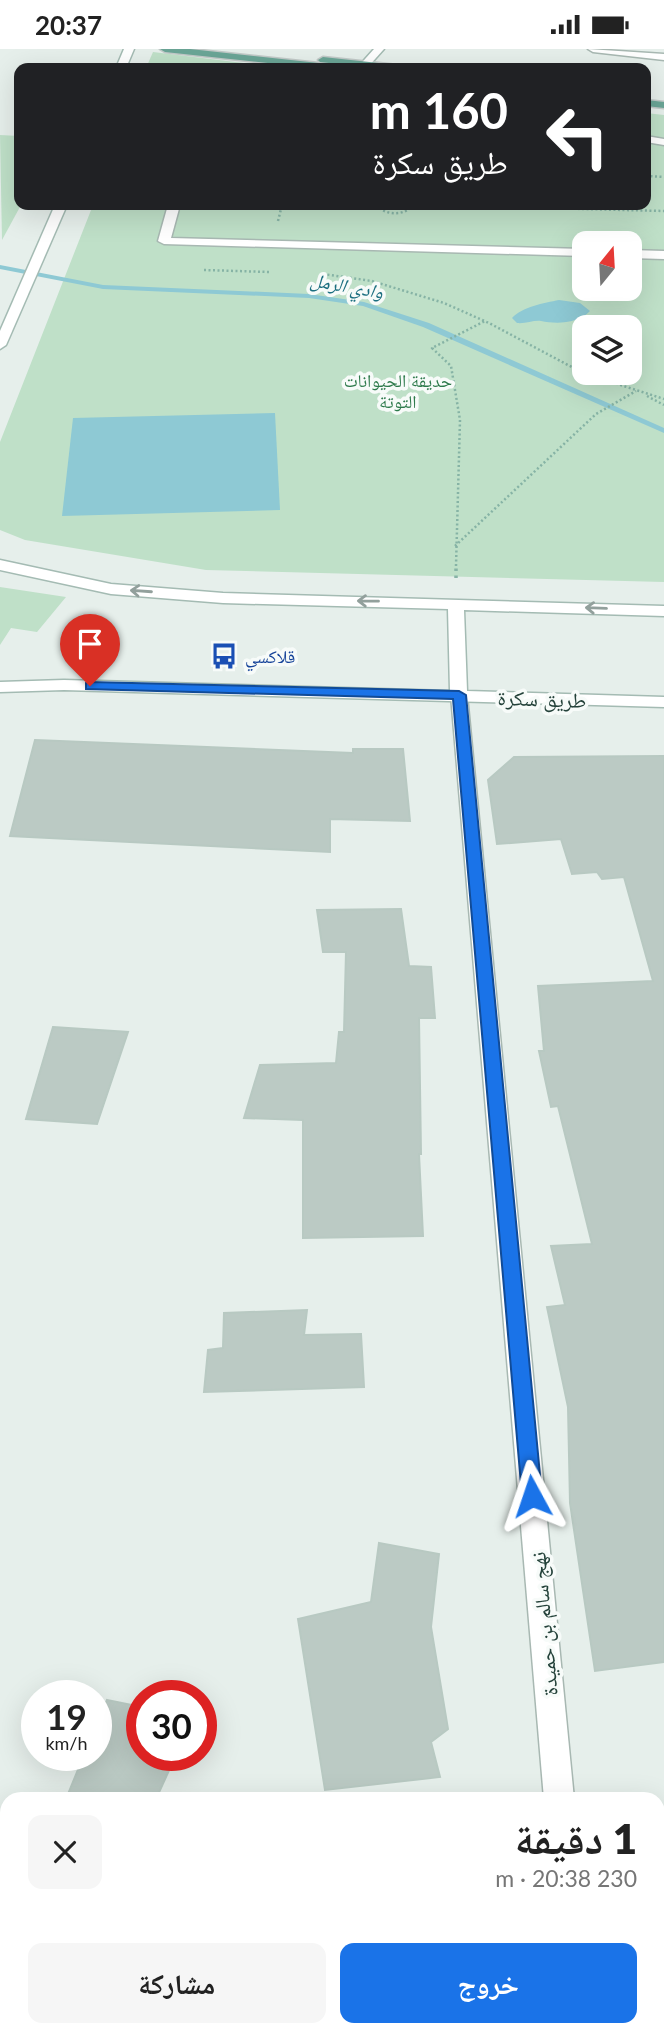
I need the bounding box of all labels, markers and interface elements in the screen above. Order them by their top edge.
text: 20:37 [35,9,102,41]
text: 160 m [370,81,508,139]
icon: left [532,91,623,182]
text: طريق سكرة [373,142,508,181]
north arrow [572,231,642,301]
map controls [572,231,642,385]
water label: وادي الرمل [308,267,385,307]
button: layers [572,315,642,385]
park label: حديقة الحيوانات التوتة [344,369,452,412]
one-way arrow [130,585,153,598]
one-way arrow [357,595,380,608]
one-way arrow [585,601,608,614]
pin [60,614,120,686]
icon: arrive [71,625,109,663]
bus stop icon: قلاكسي [209,641,239,671]
place label: قلاكسي [245,645,295,672]
street label: طريق سكرة [497,684,587,714]
position arrow [495,1459,569,1533]
street label: نهج سالم بن حميدة [524,1551,565,1697]
speed limit sign: 30 [126,1680,217,1771]
text: 19 [46,1695,87,1737]
text: km/h [45,1732,88,1754]
text: 1 دقيقة [515,1813,637,1863]
button: close [28,1815,102,1889]
text: 230 m · 20:38 [495,1864,637,1892]
button: مشاركة [28,1943,326,2023]
button: خروج [340,1943,637,2023]

